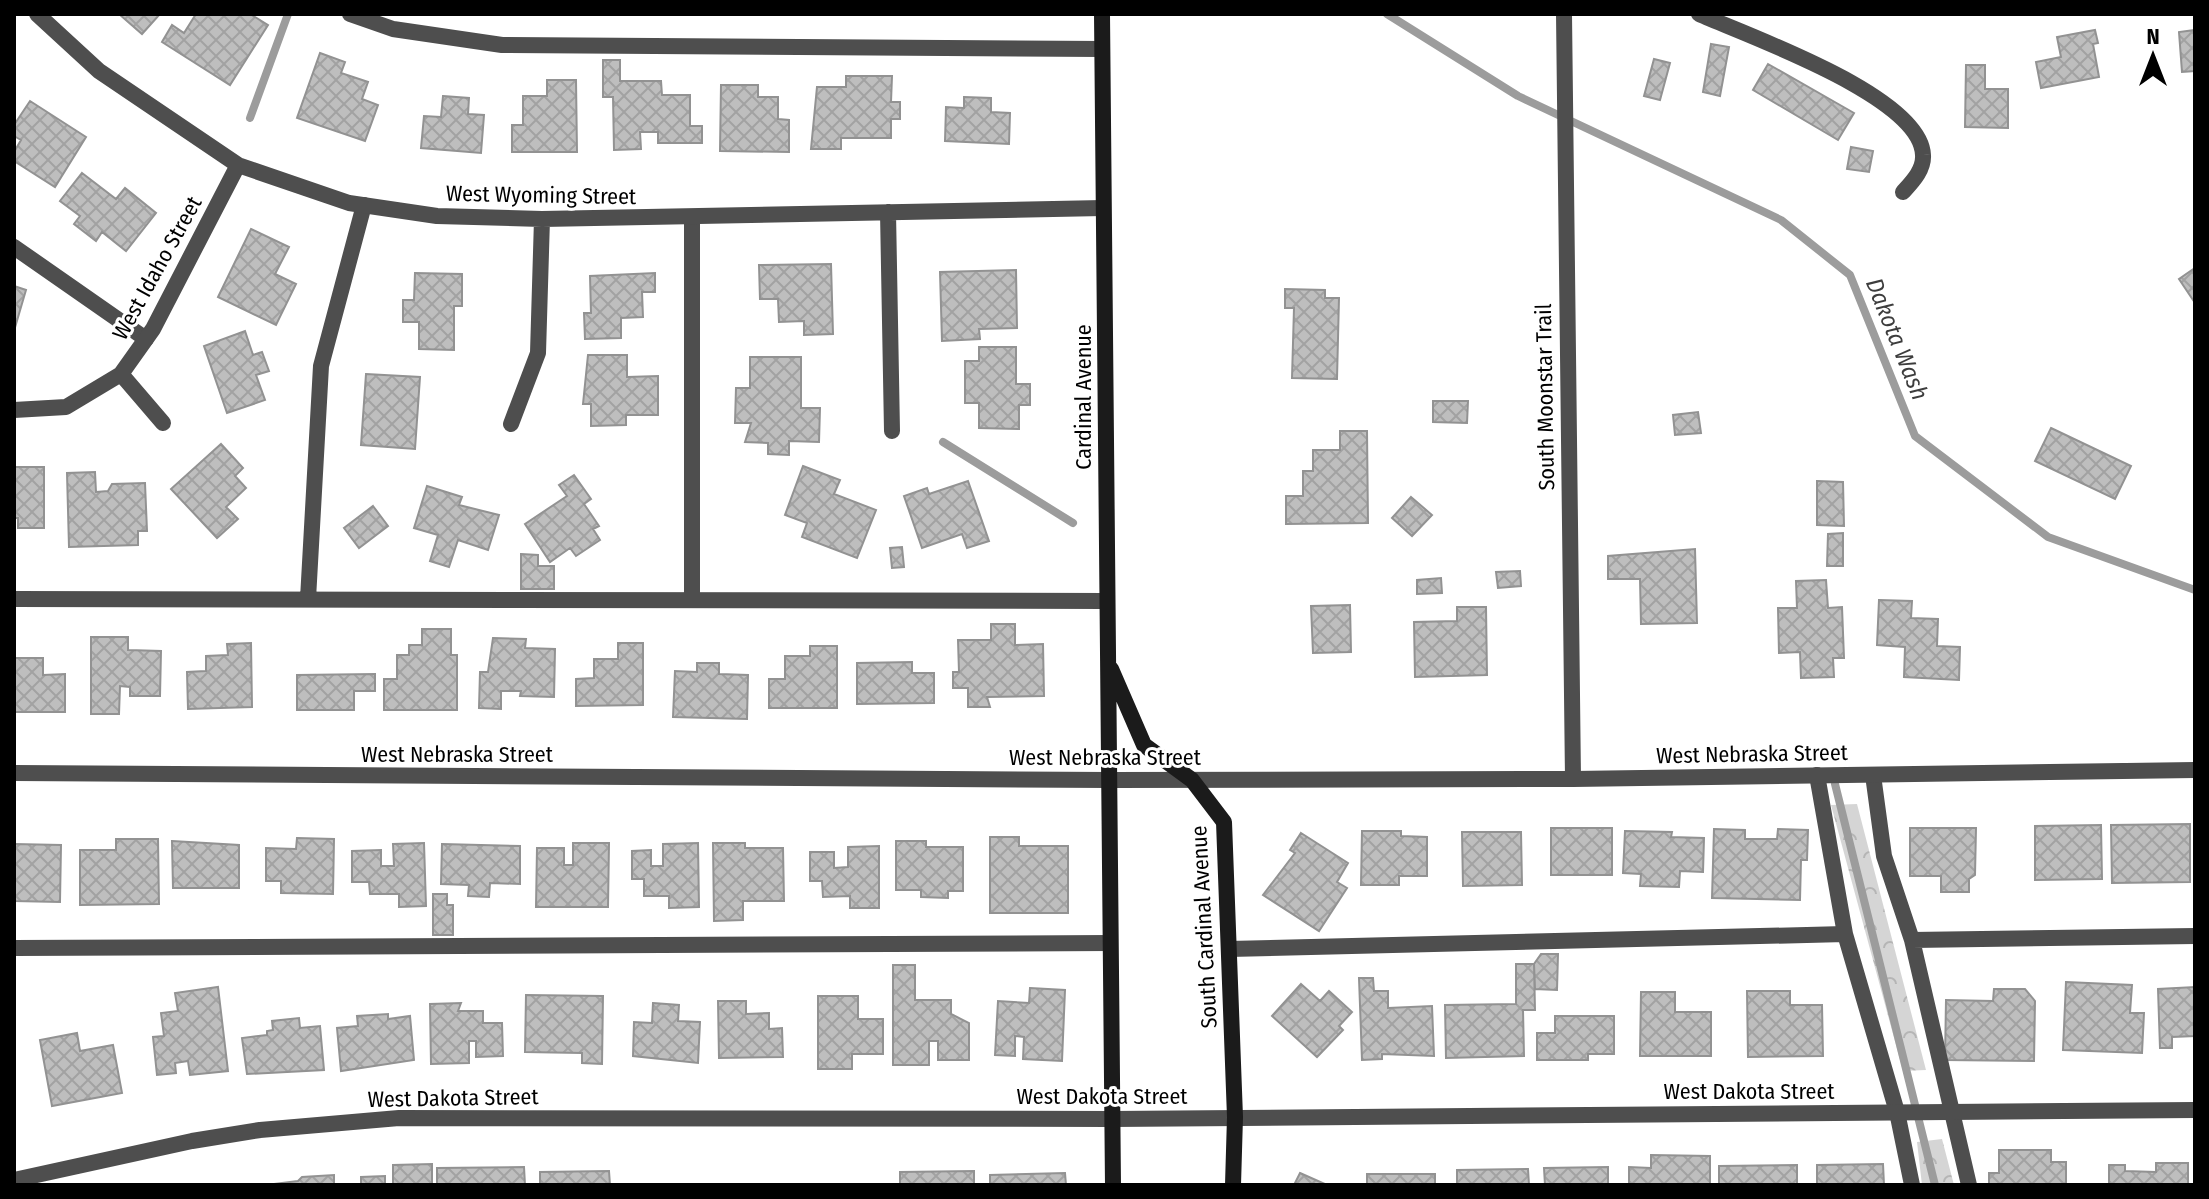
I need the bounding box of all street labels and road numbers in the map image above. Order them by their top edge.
street label: West Wyoming Street [446,180,637,210]
street label: West Idaho Street [106,191,208,344]
street label: South Moonstar Trail [1530,303,1560,491]
street label: Cardinal Avenue [1070,324,1097,470]
street label: West Nebraska Street [1656,739,1849,769]
street label: West Nebraska Street [361,741,554,768]
street label: West Nebraska Street [1009,744,1202,771]
street label: South Cardinal Avenue [1185,825,1223,1029]
street label: West Dakota Street [1664,1078,1835,1105]
street label: West Dakota Street [367,1083,539,1113]
street label: West Dakota Street [1017,1083,1188,1110]

